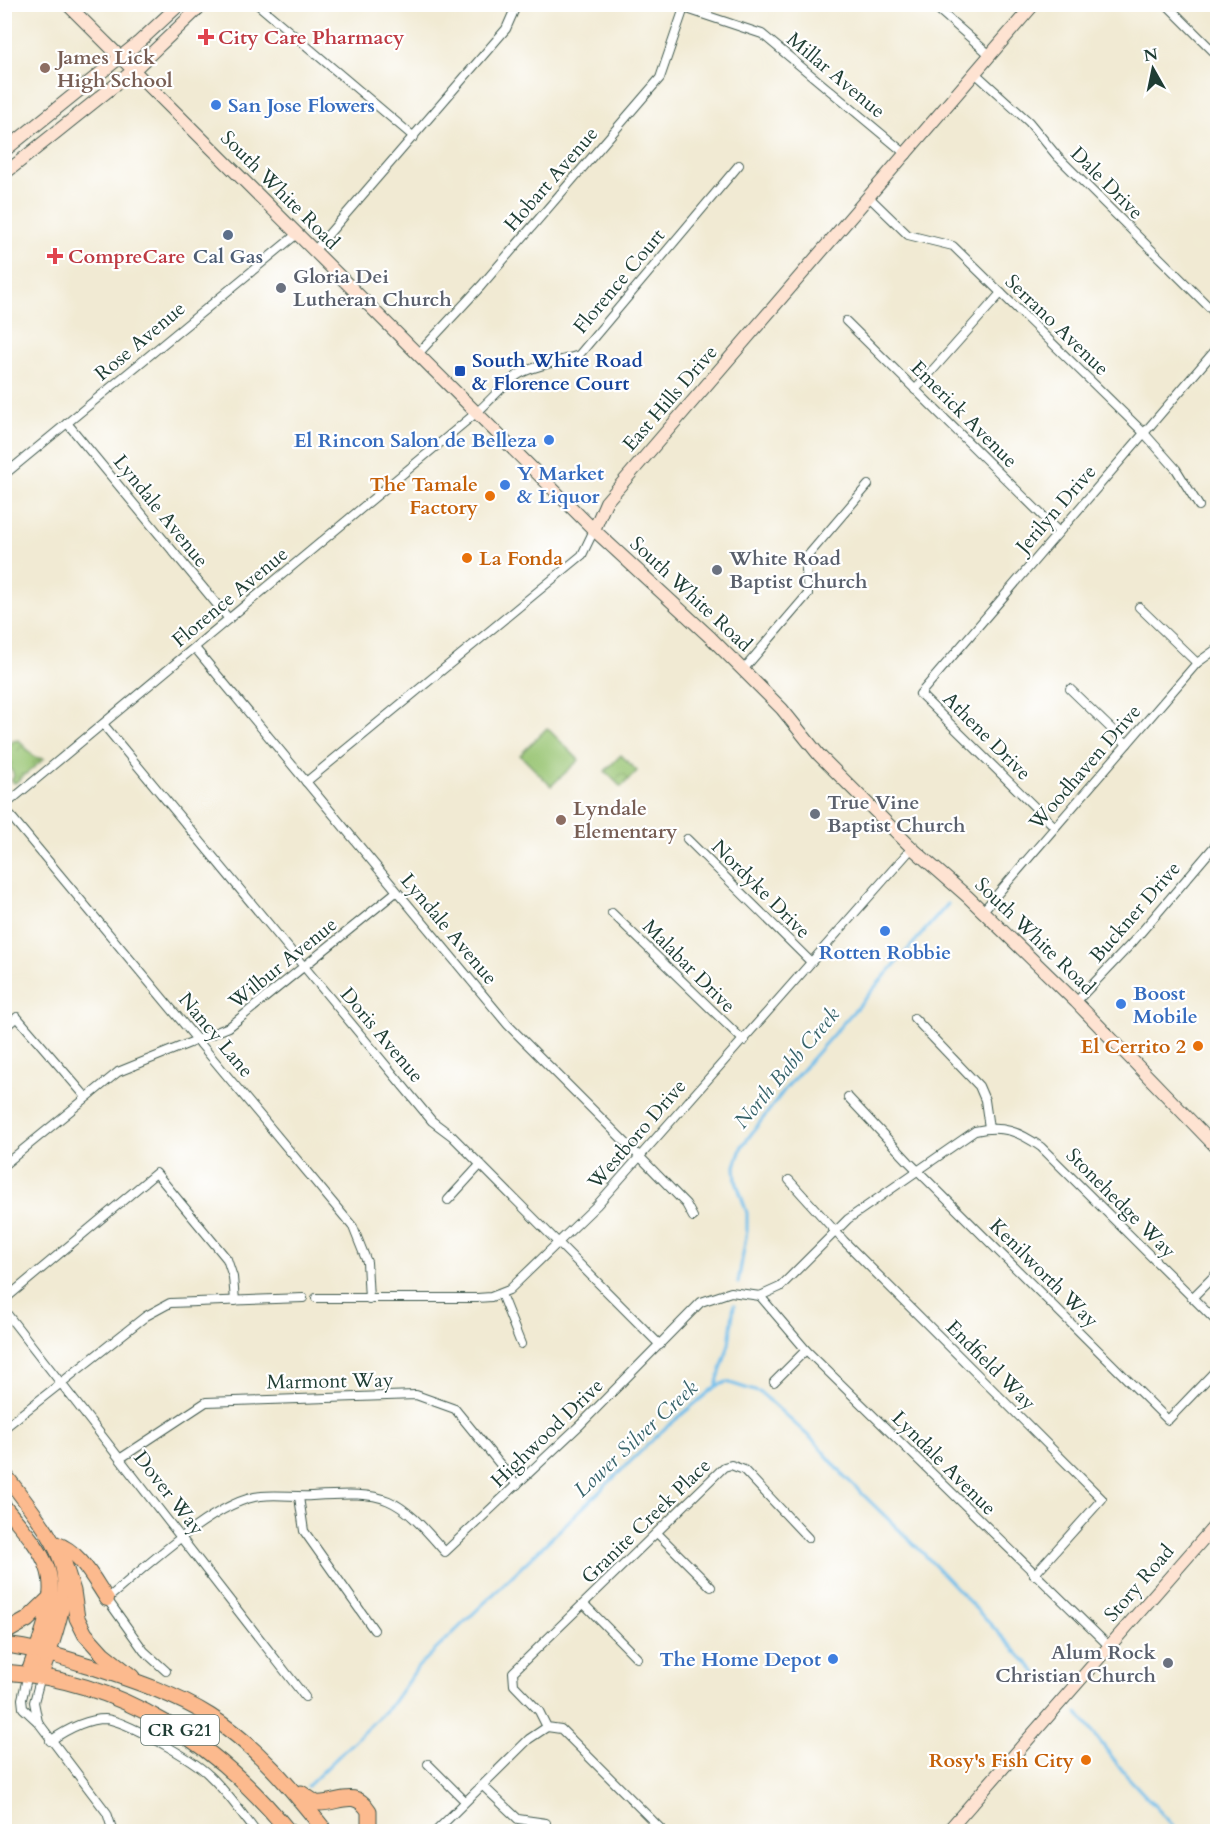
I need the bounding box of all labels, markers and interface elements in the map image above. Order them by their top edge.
place label: City Care Pharmacy [218,24,405,51]
street label: Millar Avenue [781,26,891,124]
marker: City Care Pharmacy [199,30,213,44]
north arrow [1123,39,1183,99]
text: N [1142,43,1159,67]
place label: James Lick High School [54,44,173,94]
marker: James Lick High School [38,61,52,75]
place label: San Jose Flowers [228,92,375,119]
marker: San Jose Flowers [209,98,223,112]
street label: Hobart Avenue [498,121,604,237]
street label: South White Road [215,125,346,256]
street label: Dale Drive [1065,141,1149,225]
street label: Florence Court [567,222,671,339]
marker: Cal Gas [221,228,235,242]
place label: CompreCare [68,243,185,270]
place label: Cal Gas [193,243,263,270]
marker: CompreCare [46,247,64,265]
place label: Gloria Dei Lutheran Church [293,263,452,313]
street label: Serrano Avenue [999,268,1115,382]
marker: Gloria Dei Lutheran Church [274,281,288,295]
street label: Rose Avenue [89,295,191,387]
street label: East Hills Drive [616,339,724,457]
place label: South White Road & Florence Court [472,347,643,397]
street label: Emerick Avenue [904,354,1024,474]
marker: South White Road & Florence Court [453,364,467,378]
place label: El Rincon Salon de Belleza [294,427,537,454]
marker: El Rincon Salon de Belleza [542,433,556,447]
street label: Lyndale Avenue [107,449,215,573]
street label: Jerilyn Drive [1008,459,1102,561]
place label: Y Market & Liquor [517,460,604,510]
place label: The Tamale Factory [370,471,479,521]
marker: Y Market & Liquor [498,478,512,492]
marker: The Tamale Factory [483,489,497,503]
street label: South White Road [624,530,758,658]
street label: Florence Avenue [166,541,294,653]
place label: La Fonda [479,545,563,572]
place label: White Road Baptist Church [728,545,868,595]
marker: La Fonda [460,551,474,565]
marker: White Road Baptist Church [710,563,724,577]
street label: Athene Drive [937,686,1037,786]
street label: Woodhaven Drive [1022,698,1147,836]
place label: True Vine Baptist Church [827,789,966,839]
place label: Lyndale Elementary [573,795,678,845]
marker: True Vine Baptist Church [808,807,822,821]
marker: Lyndale Elementary [554,813,568,827]
street label: Nordyke Drive [706,834,816,944]
street label: Buckner Drive [1084,856,1186,968]
street label: Lyndale Avenue [394,868,504,990]
street label: South White Road [969,871,1101,1001]
street label: Wilbur Avenue [222,911,343,1016]
street label: Malabar Drive [636,913,742,1019]
marker: Rotten Robbie [878,924,892,938]
place label: Rotten Robbie [819,939,951,966]
place label: Boost Mobile [1133,980,1198,1030]
street label: Doris Avenue [334,982,430,1088]
street label: Nancy Lane [172,987,260,1083]
marker: Boost Mobile [1114,997,1128,1011]
water label: North Babb Creek [727,1001,847,1135]
place label: El Cerrito 2 [1081,1033,1186,1060]
marker: El Cerrito 2 [1191,1039,1205,1053]
street label: Westboro Drive [581,1073,692,1196]
street label: Stonehedge Way [1060,1142,1182,1264]
street label: Kenilworth Way [983,1212,1105,1334]
street label: Endfield Way [940,1314,1042,1416]
street label: Marmont Way [266,1366,394,1396]
street label: Highwood Drive [485,1372,609,1494]
water label: Lower Silver Creek [568,1373,705,1504]
street label: Lyndale Avenue [886,1405,1002,1521]
street label: Dover Way [128,1445,211,1541]
street label: Granite Creek Place [575,1452,717,1590]
street label: Story Road [1098,1538,1180,1627]
place label: Alum Rock Christian Church [995,1639,1157,1689]
place label: The Home Depot [659,1646,821,1673]
marker: The Home Depot [826,1652,840,1666]
marker: Alum Rock Christian Church [1161,1656,1175,1670]
road number: CR G21 [141,1715,219,1745]
place label: Rosy's Fish City [929,1747,1075,1774]
marker: Rosy's Fish City [1079,1753,1093,1767]

